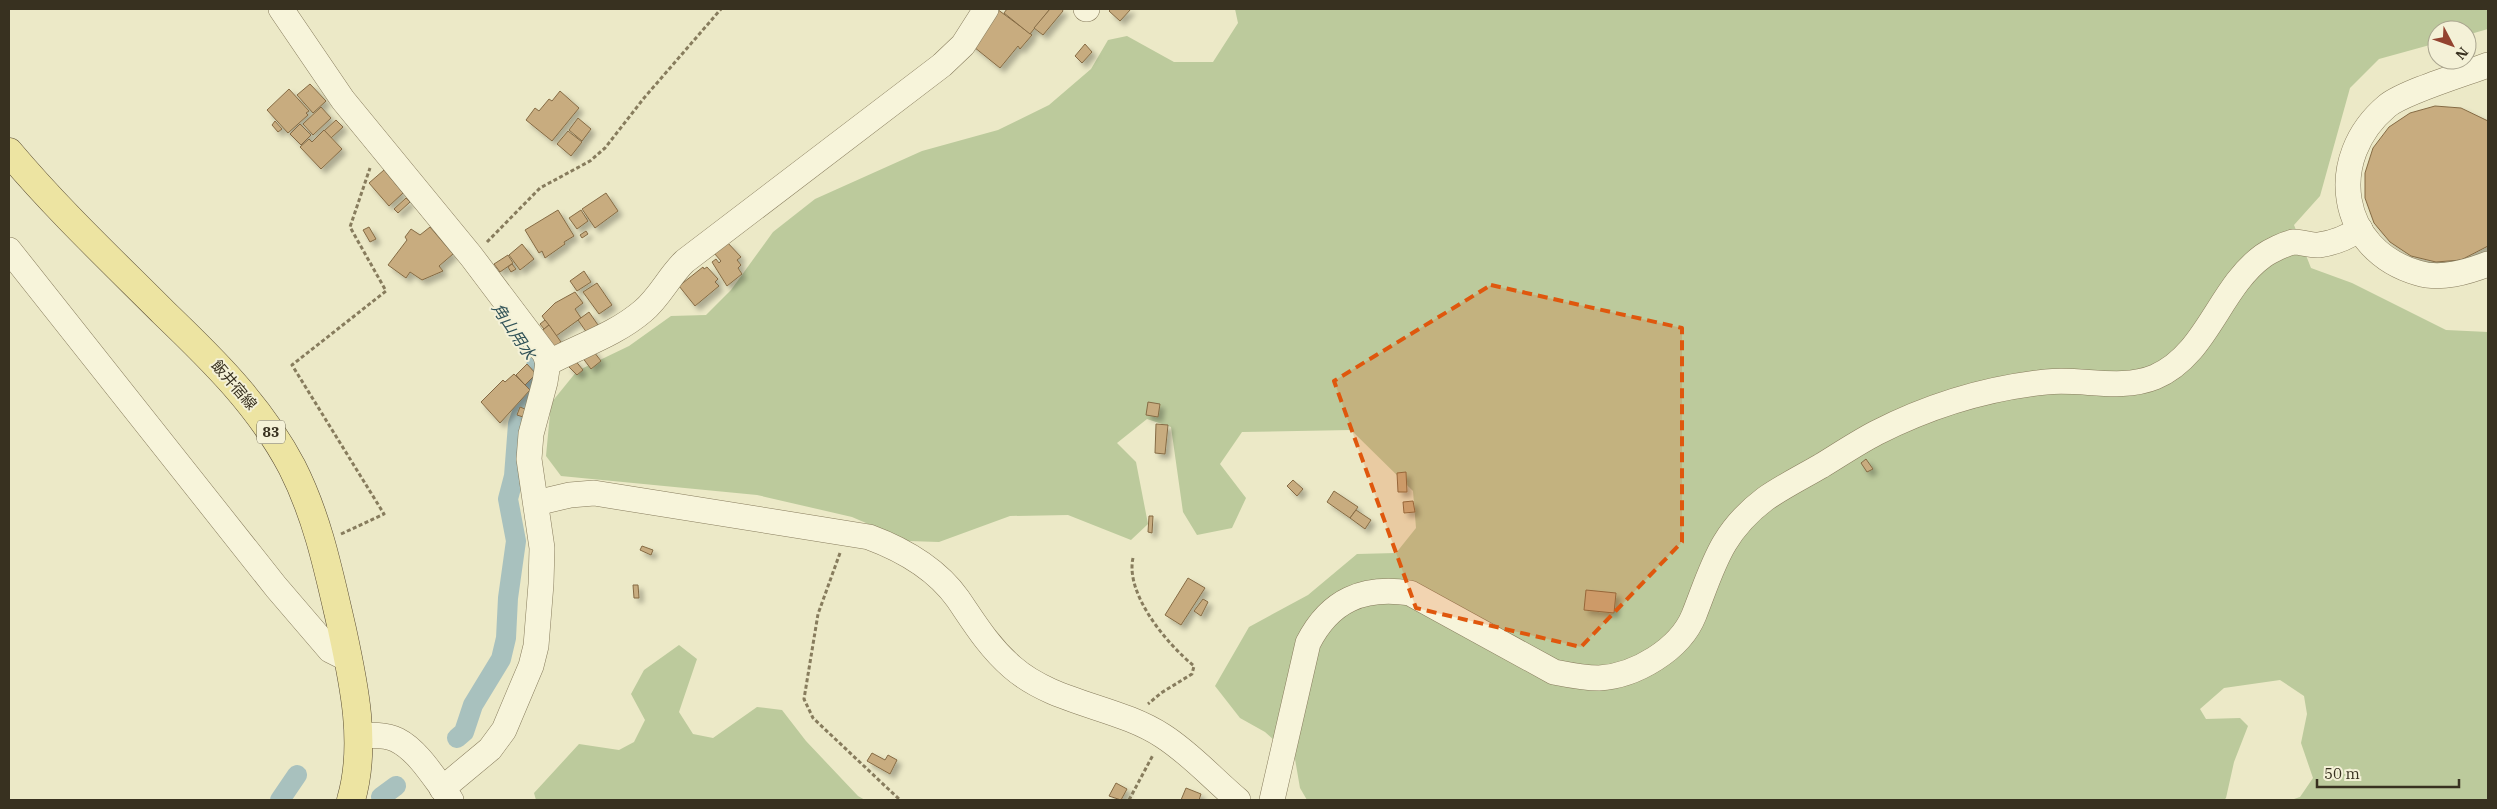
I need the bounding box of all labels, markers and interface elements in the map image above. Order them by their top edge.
north arrow [2427,20,2477,70]
text: N [2451,43,2472,64]
water label: 角山用水 [488,299,541,365]
street label: 飯井宿線 [208,356,261,414]
road number: 83 [257,421,285,444]
scale bar [2317,756,2460,788]
text: 50 m [2324,764,2360,783]

